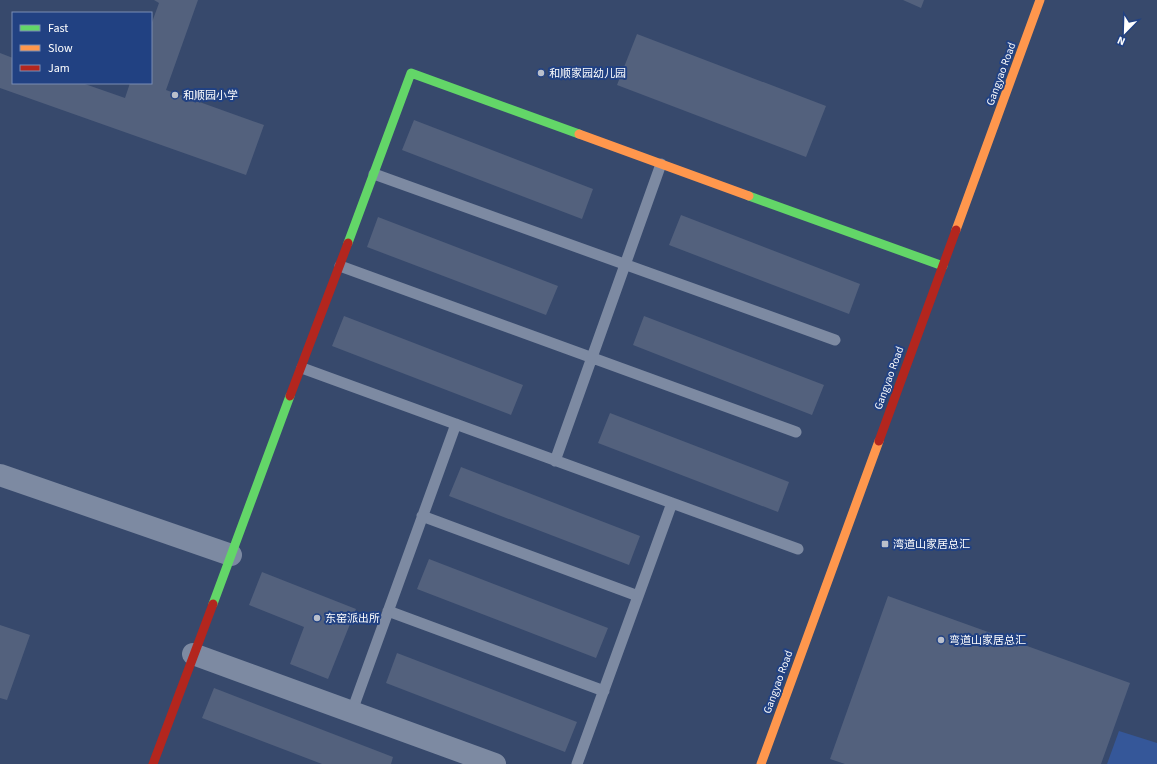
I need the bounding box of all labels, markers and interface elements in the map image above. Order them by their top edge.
legend [12,12,152,84]
north arrow [1105,12,1145,52]
text: Fast [48,20,68,37]
text: N [1115,32,1128,49]
text: Slow [48,40,73,57]
street label: Gangyao Road [983,40,1019,108]
text: Jam [48,60,70,77]
place label: 和顺家园幼儿园 [549,66,626,81]
marker: 和顺家园幼儿园 [536,68,546,78]
place label: 和顺园小学 [183,88,238,103]
marker: 和顺园小学 [170,90,180,100]
street label: Gangyao Road [871,344,907,412]
place label: 湾道山家居总汇 [893,537,970,552]
marker: 湾道山家居总汇 [880,539,890,549]
place label: 东窑派出所 [325,611,380,626]
marker: 东窑派出所 [312,613,322,623]
place label: 弯道山家居总汇 [949,633,1026,648]
marker: 弯道山家居总汇 [936,635,946,645]
street label: Gangyao Road [760,648,796,716]

